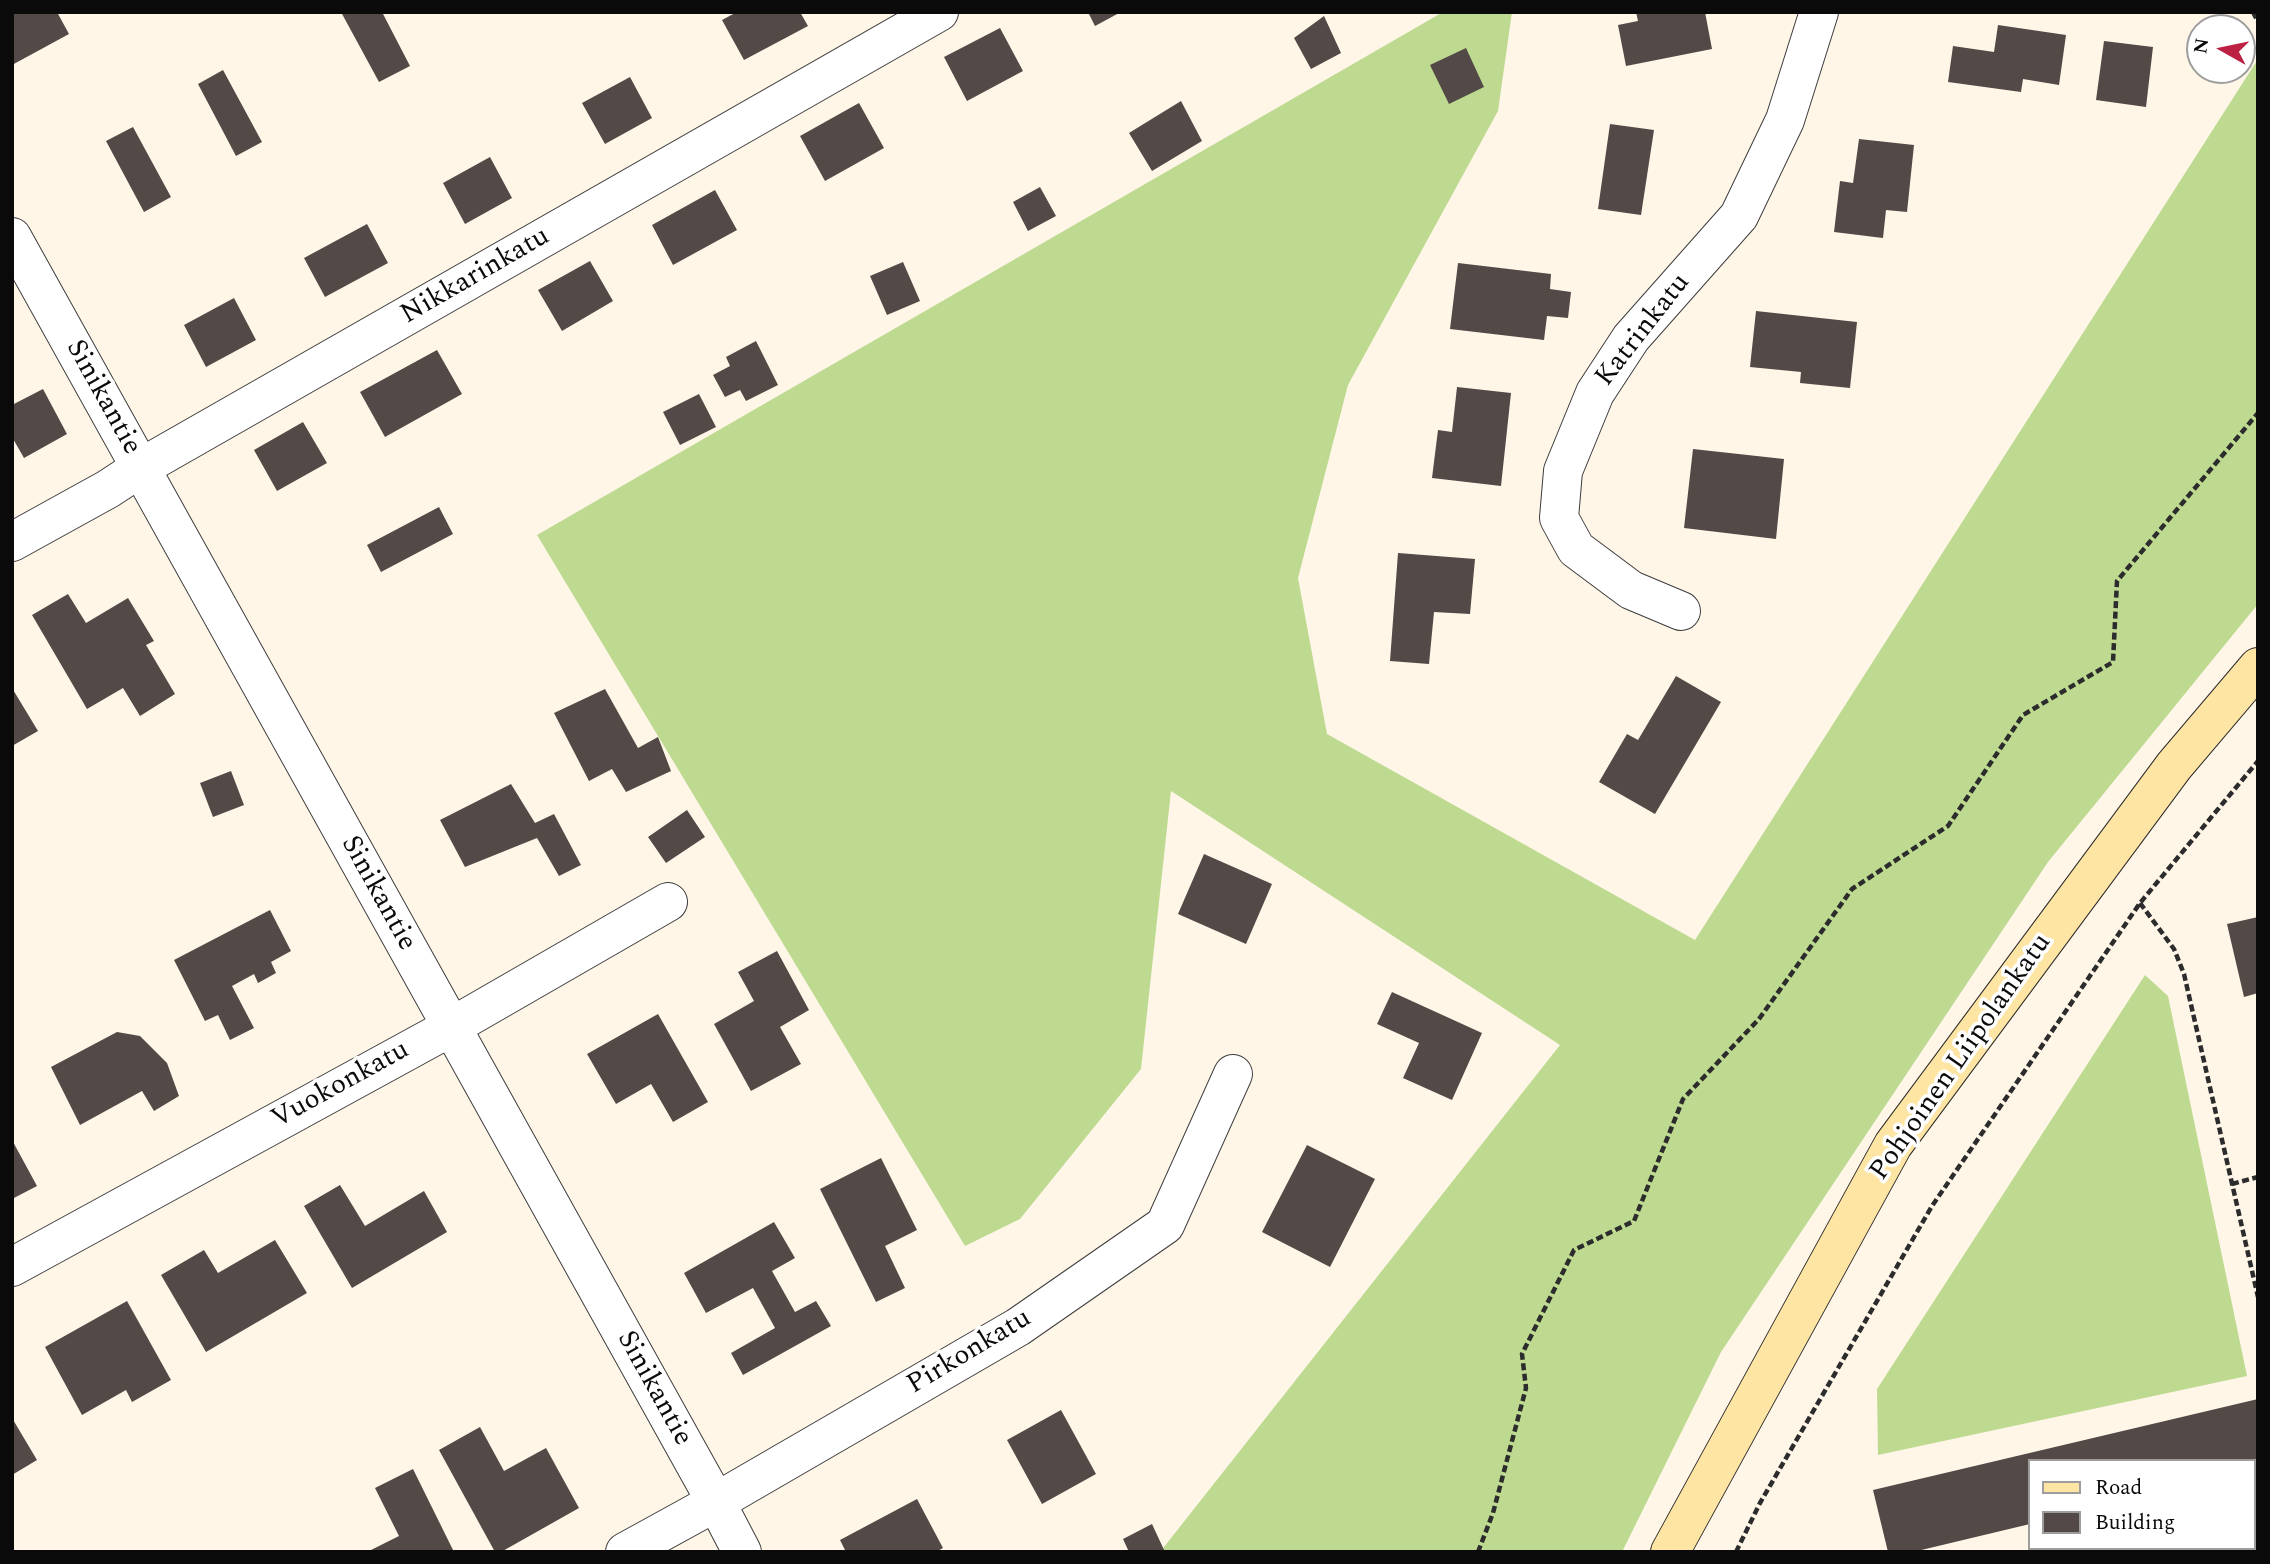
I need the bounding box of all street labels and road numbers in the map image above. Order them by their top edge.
street label: Nikkarinkatu [396,221,556,333]
street label: Katrinkatu [1589,268,1699,394]
street label: Sinikantie [57,335,147,461]
street label: Sinikantie [332,831,422,957]
street label: Pohjoinen Liipolankatu [1864,928,2060,1188]
street label: Vuokonkatu [266,1034,416,1138]
street label: Pirkonkatu [902,1303,1038,1403]
street label: Sinikantie [608,1326,698,1452]

